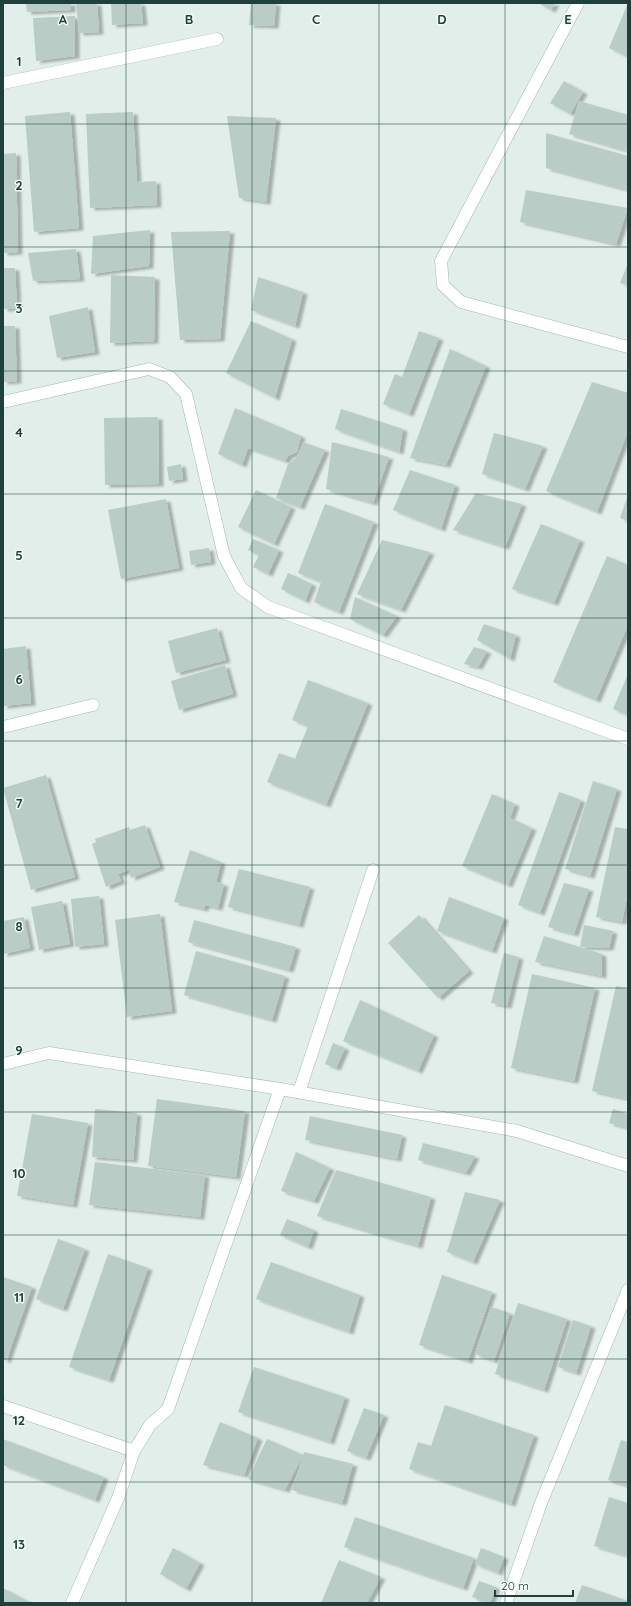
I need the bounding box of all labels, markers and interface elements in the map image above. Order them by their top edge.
text: A [59,11,68,27]
text: B [185,11,193,27]
text: C [312,11,320,27]
text: D [437,11,447,27]
text: E [564,11,572,27]
text: 1 [16,53,22,69]
text: 2 [15,177,23,193]
text: 3 [16,300,23,316]
text: 4 [15,424,23,440]
text: 5 [15,547,23,563]
text: 6 [15,671,23,687]
text: 7 [15,795,23,811]
text: 8 [15,918,23,934]
text: 9 [15,1042,23,1058]
text: 10 [12,1165,26,1181]
text: 11 [14,1289,24,1305]
text: 12 [13,1412,25,1428]
text: 13 [13,1536,25,1552]
scale bar [495,1572,573,1598]
text: 20 m [501,1578,529,1593]

